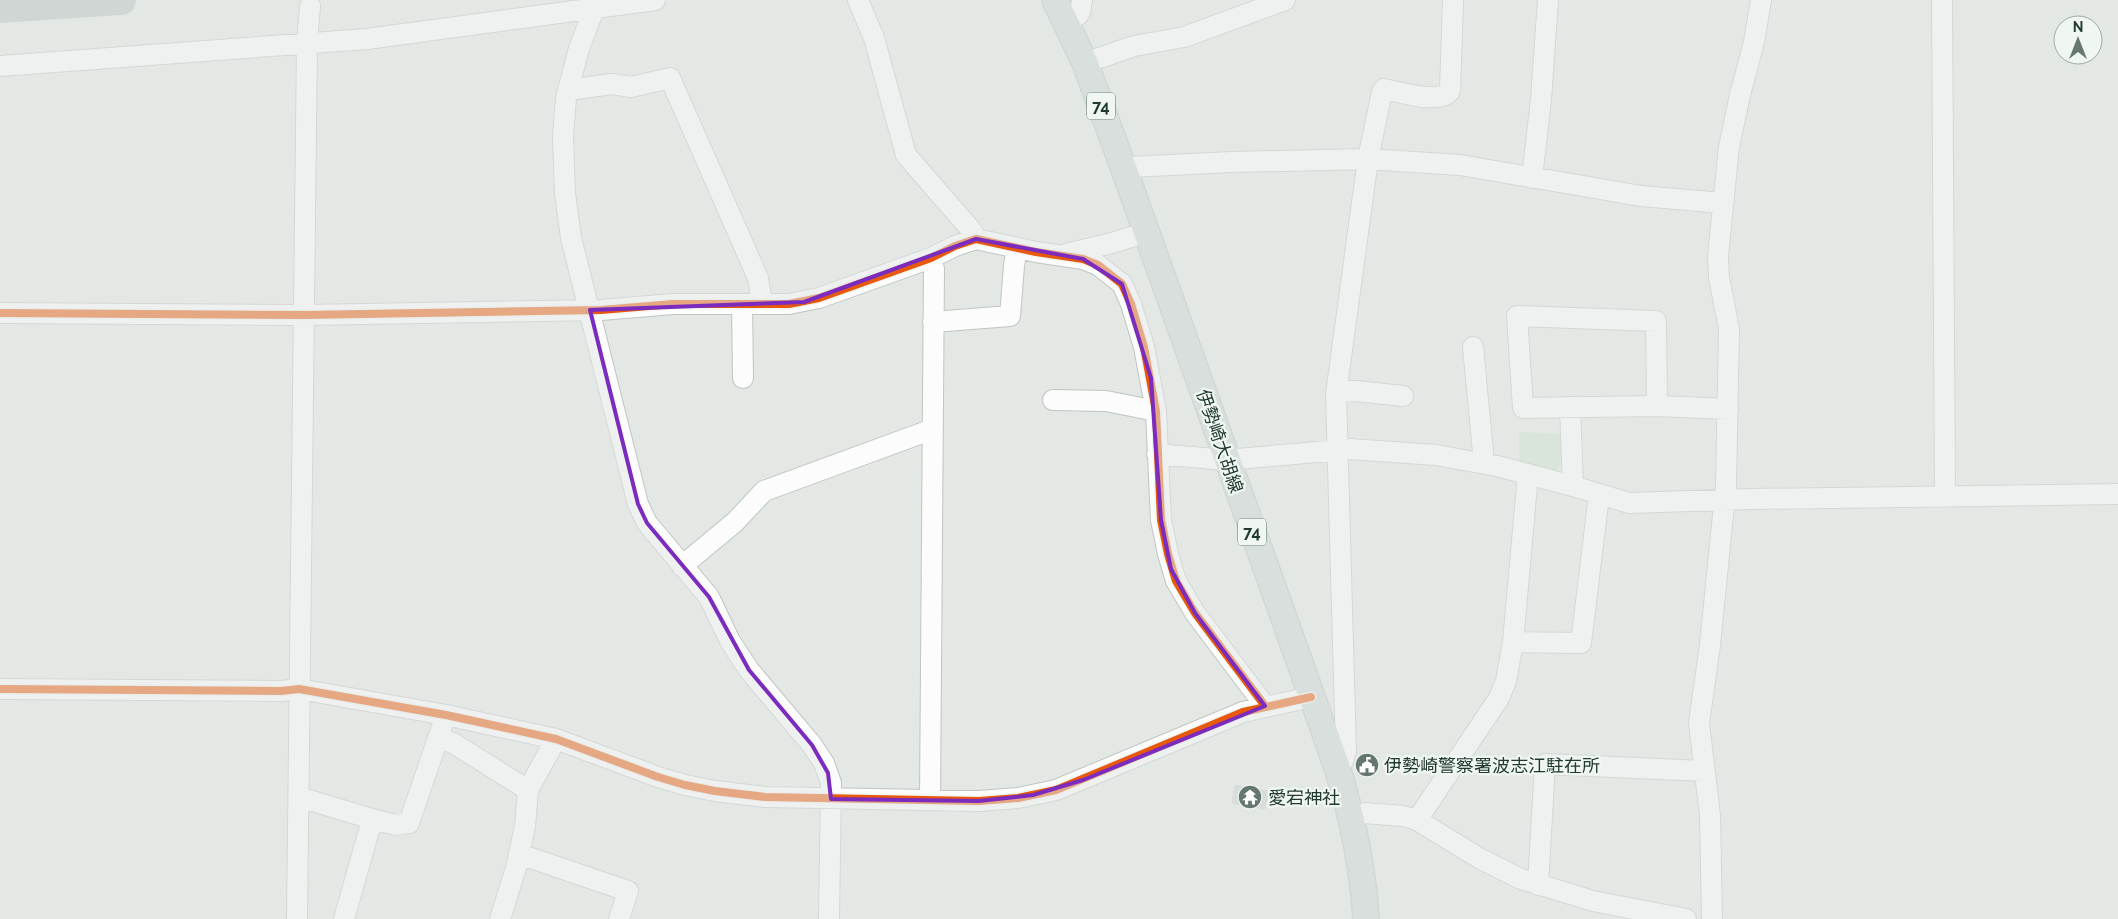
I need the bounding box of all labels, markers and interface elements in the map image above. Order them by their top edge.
north arrow [2053,15,2103,65]
text: N [2073,19,2083,35]
road number: 74 [1087,92,1115,120]
street label: 伊勢崎大胡線 [1192,387,1248,495]
road number: 74 [1238,518,1266,546]
public building icon: 伊勢崎警察署波志江駐在所 [1354,752,1380,778]
place label: 伊勢崎警察署波志江駐在所 [1384,755,1600,776]
temple icon: 愛宕神社 [1237,784,1263,810]
place label: 愛宕神社 [1268,787,1340,808]

